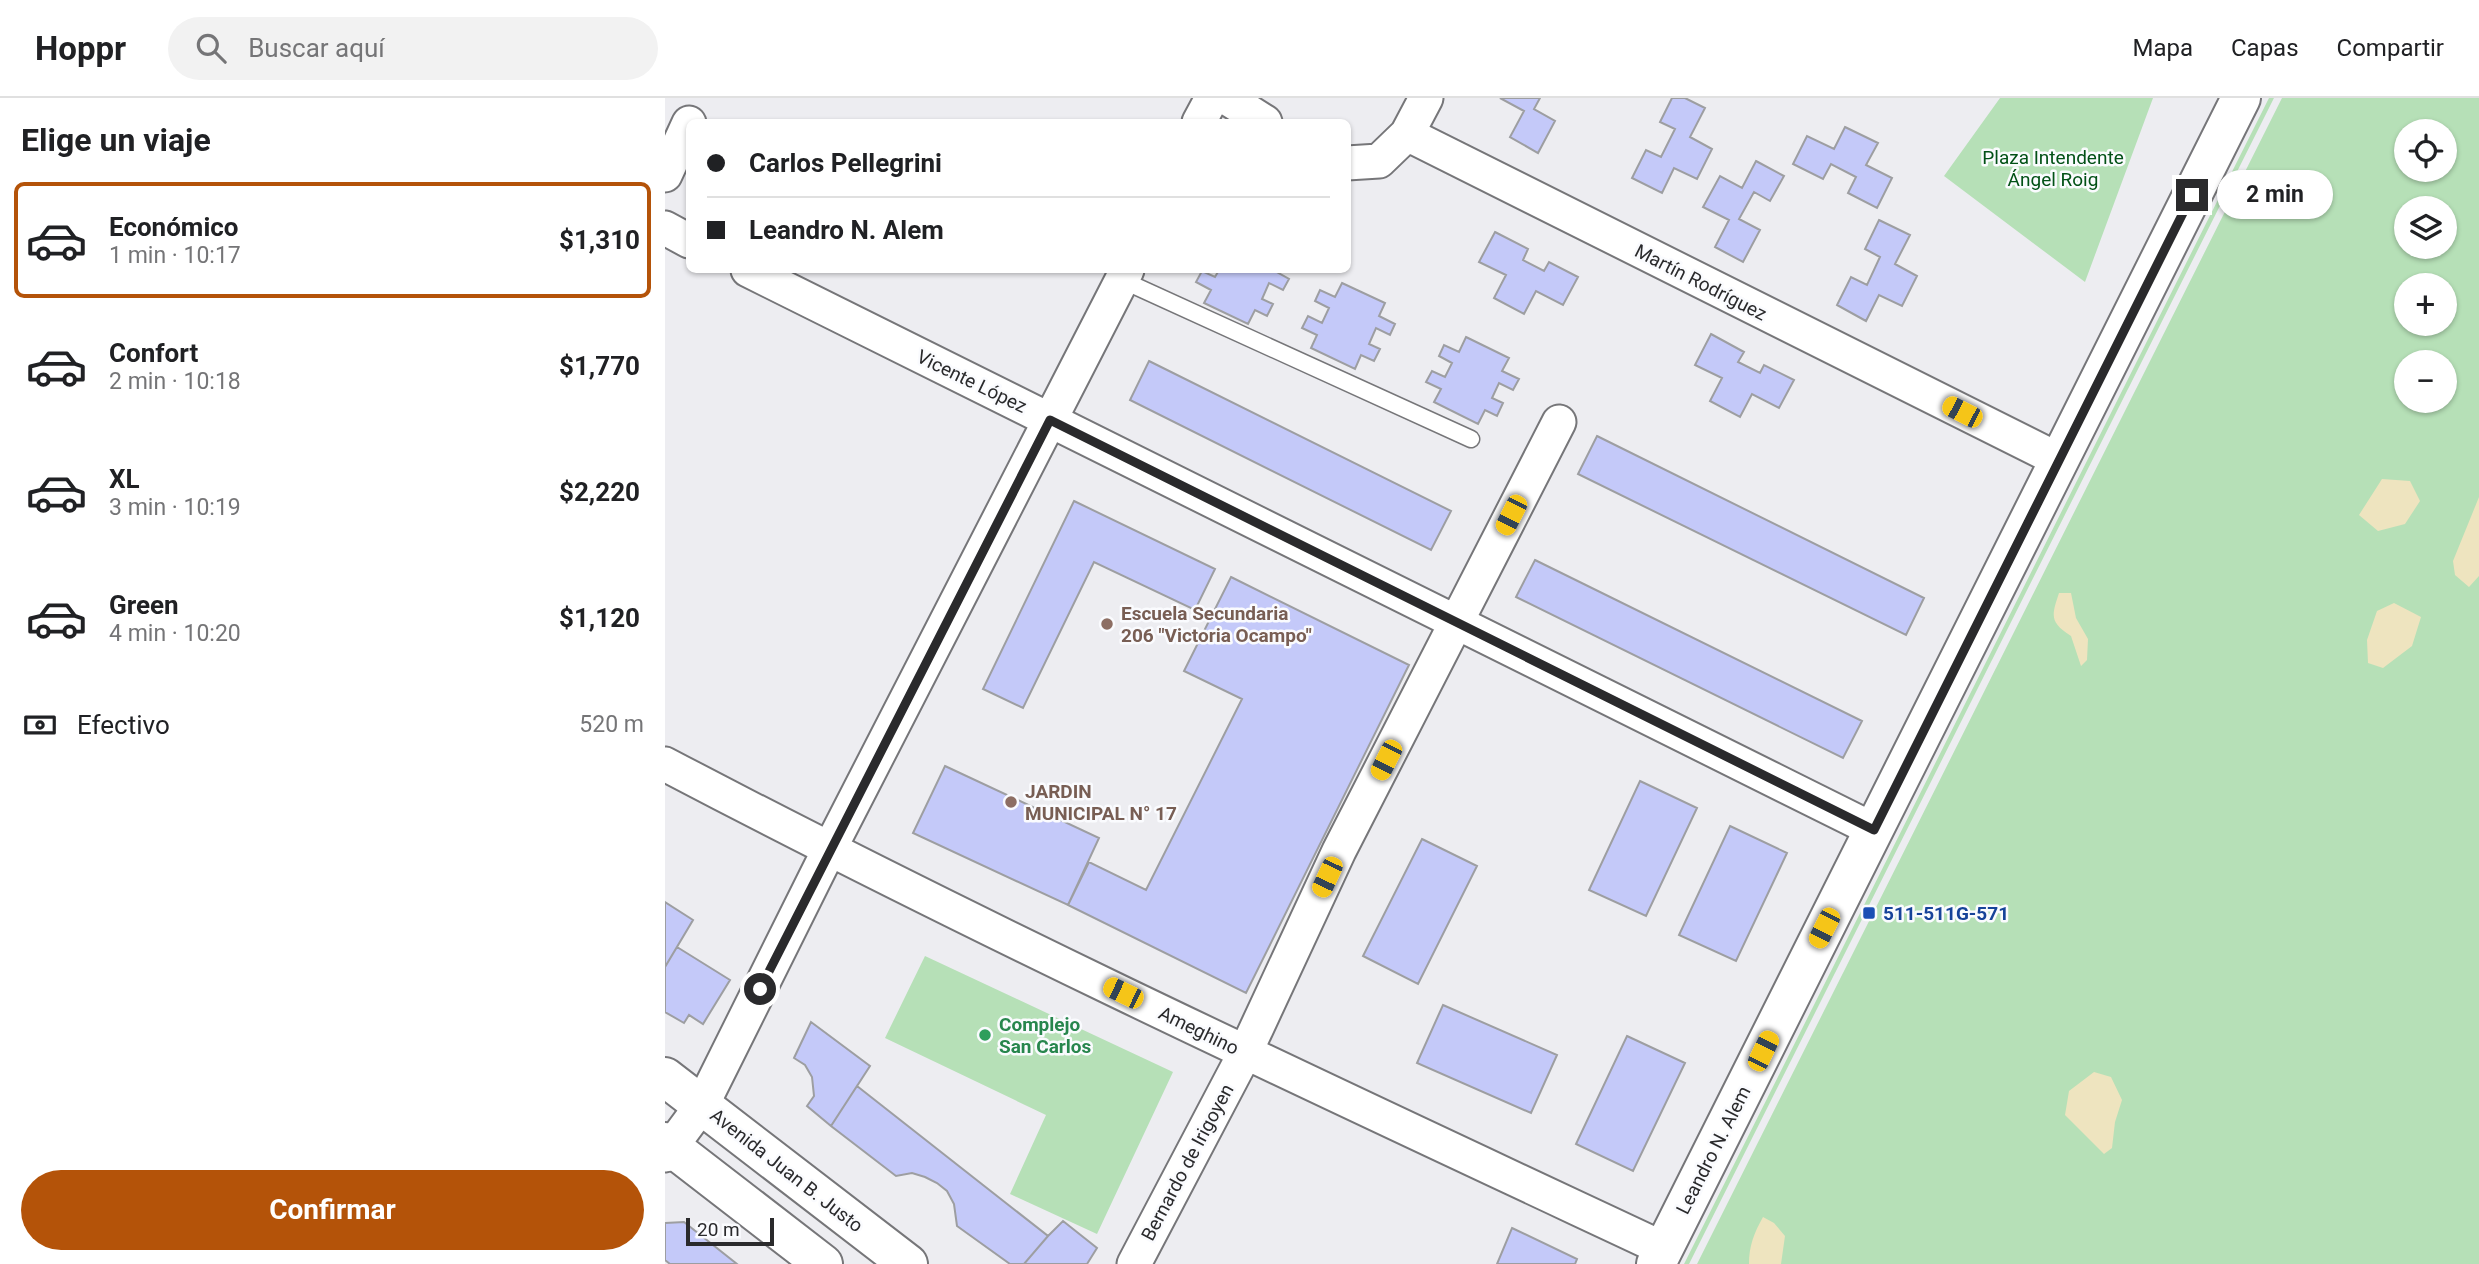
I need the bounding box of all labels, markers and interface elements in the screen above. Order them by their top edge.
search box [168,17,658,80]
text: Hoppr [35,29,126,68]
icon: search [192,29,230,67]
text: Buscar aquí [248,33,385,63]
text: Mapa [2132,34,2193,62]
text: Capas [2231,34,2299,62]
text: Compartir [2337,34,2444,62]
map controls [2394,119,2457,413]
button: locate [2394,119,2457,182]
text: Elige un viaje [21,121,211,159]
park label: Plaza Intendente Ángel Roig [1982,146,2124,191]
text: Carlos Pellegrini [749,148,942,178]
callout: 2 min [2217,170,2332,220]
route end [2176,179,2208,211]
text: 2 min [2246,181,2304,208]
button: layers [2394,196,2457,259]
icon: car [25,209,88,272]
text: Económico [109,212,238,242]
text: Leandro N. Alem [749,215,944,245]
text: $1,310 [559,225,640,255]
street label: Martín Rodríguez [1631,239,1771,326]
text: 1 min · 10:17 [109,242,241,269]
button: + [2394,273,2457,336]
icon: car [25,335,88,398]
text: Confort [109,338,198,368]
street label: Vicente López [913,345,1031,418]
button: − [2394,350,2457,413]
text: $1,770 [559,351,640,381]
text: 2 min · 10:18 [109,368,241,395]
car [1939,393,1986,431]
icon: car [25,461,88,524]
text: XL [109,464,140,494]
text: $2,220 [559,477,640,507]
car [1493,492,1530,538]
text: 3 min · 10:19 [109,494,241,521]
icon: car [25,587,88,650]
text: Green [109,590,179,620]
place label: Escuela Secundaria 206 "Victoria Ocampo" [1121,602,1312,647]
text: $1,120 [559,603,640,633]
marker: Escuela Secundaria 206 "Victoria Ocampo" [1099,616,1115,632]
text: 4 min · 10:20 [109,620,241,647]
icon: cash [21,706,59,744]
text: Efectivo [77,710,170,740]
text: 520 m [579,711,644,738]
car [1368,737,1405,783]
place label: JARDIN MUNICIPAL N° 17 [1025,780,1177,825]
marker: JARDIN MUNICIPAL N° 17 [1003,794,1019,810]
car [1309,854,1346,900]
place label: 511-511G-571 [1883,902,2009,925]
car [1806,905,1843,951]
marker: 511-511G-571 [1861,905,1877,921]
route start [744,973,776,1005]
car [1100,974,1147,1012]
street label: Ameghino [1155,1001,1243,1060]
place label: Complejo San Carlos [999,1013,1092,1058]
marker: Complejo San Carlos [977,1027,993,1043]
car [1745,1028,1782,1074]
street label: Bernardo de Irigoyen [1136,1080,1238,1245]
street label: Leandro N. Alem [1671,1082,1756,1218]
street label: Avenida Juan B. Justo [706,1104,868,1237]
button: Confirmar [21,1170,644,1250]
scale bar [686,1215,773,1247]
text: 20 m [697,1218,740,1241]

